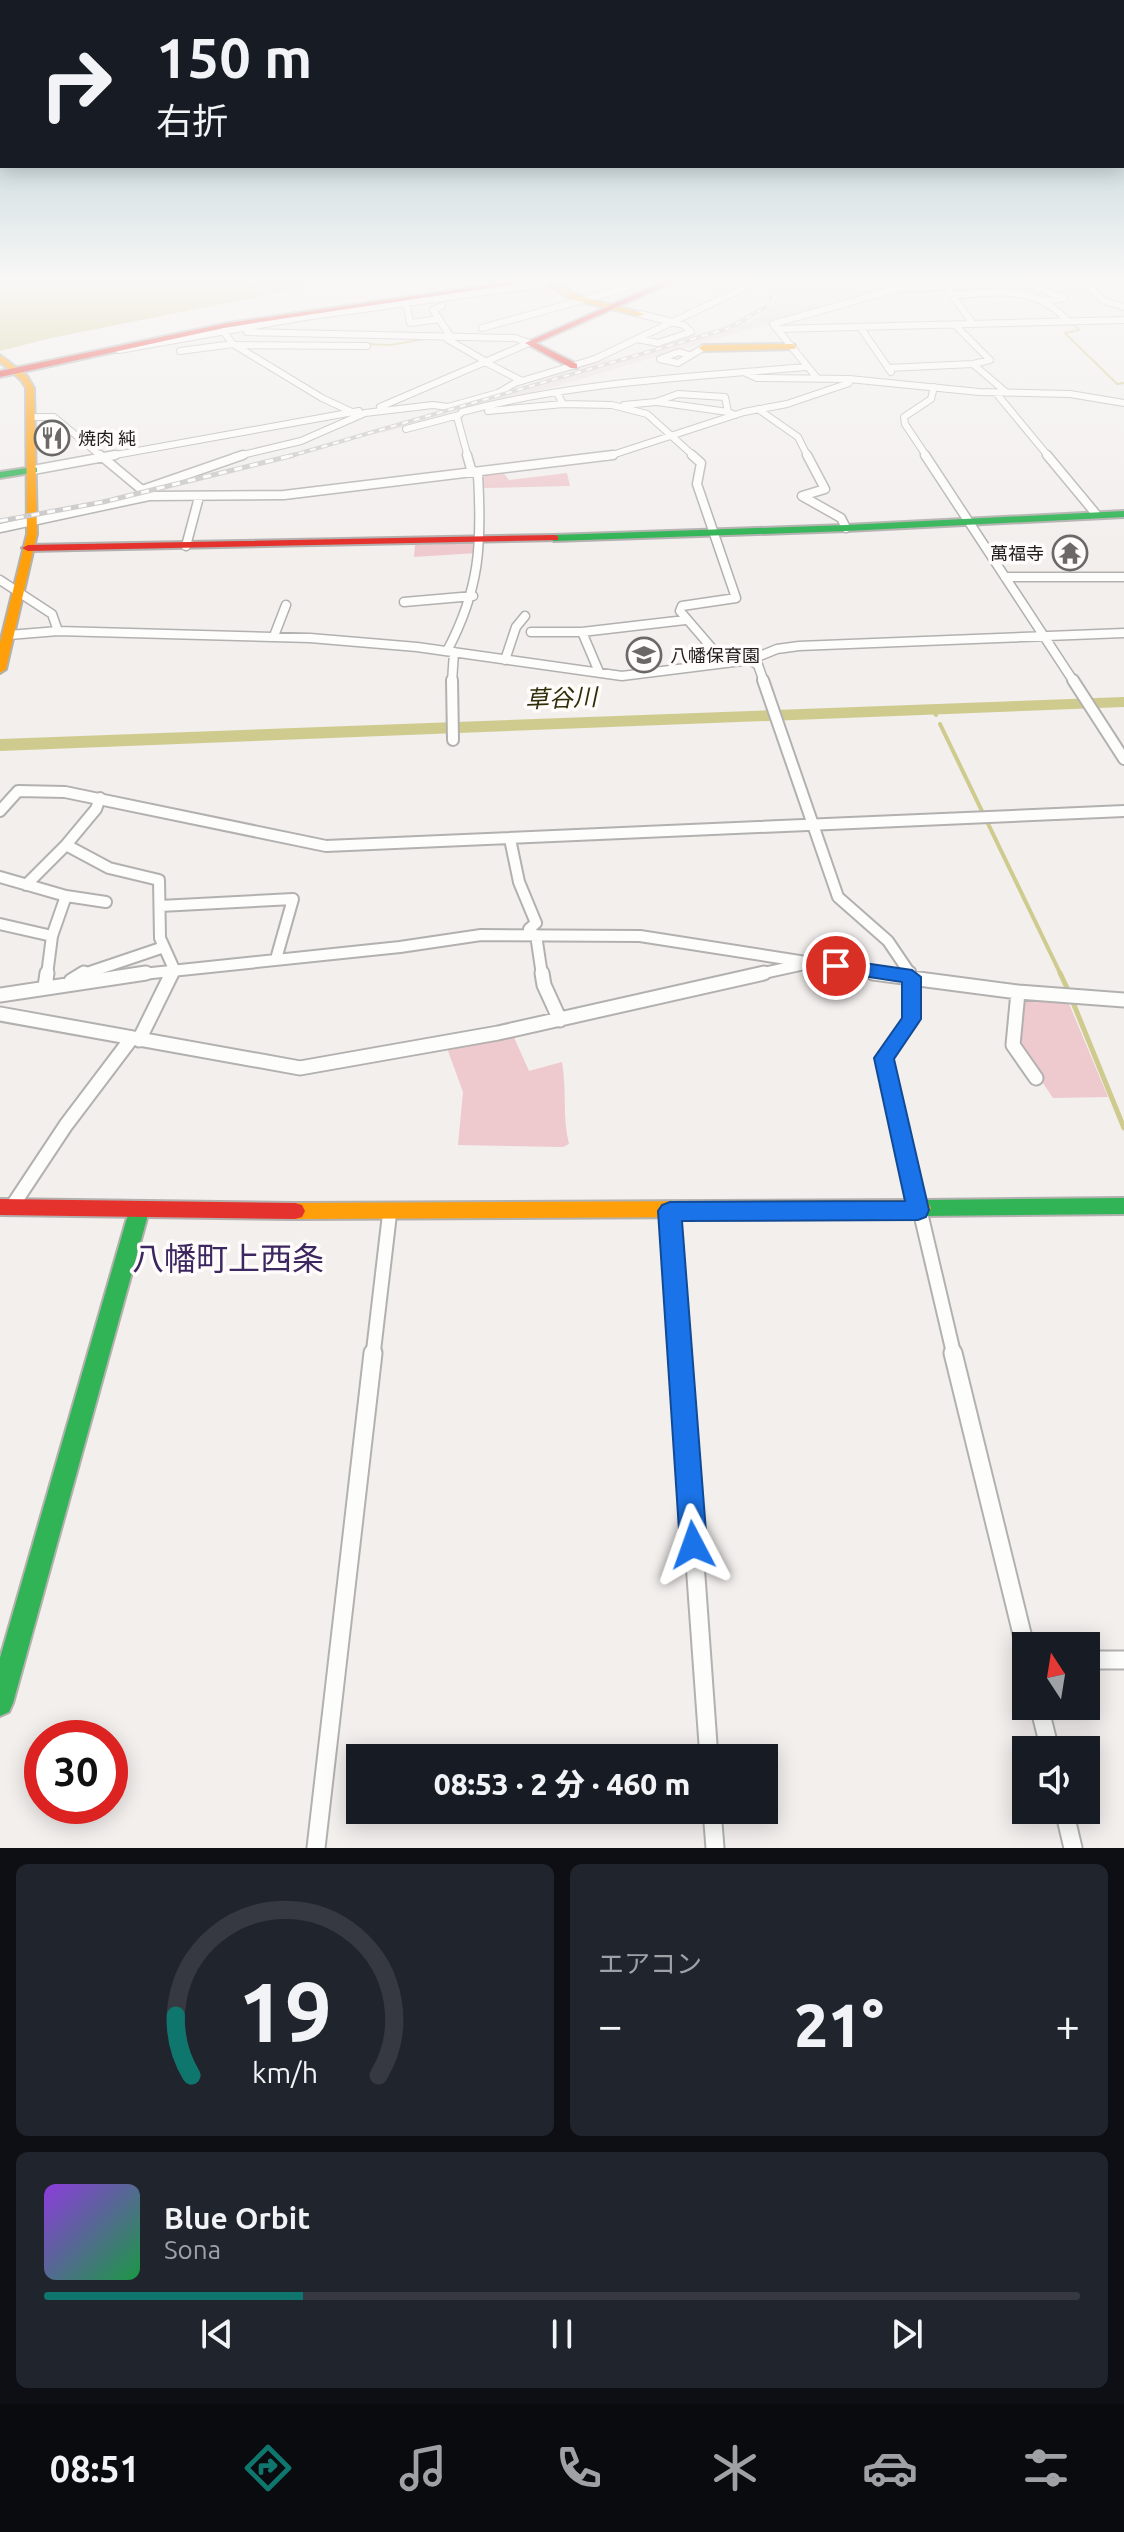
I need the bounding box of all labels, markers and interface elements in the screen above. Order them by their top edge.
text: 150 m [156,26,312,89]
icon: right [24,32,128,136]
text: 右折 [156,100,228,141]
restaurant icon: 焼肉 純 [33,419,71,457]
place label: 焼肉 純 [78,428,136,448]
temple icon: 萬福寺 [1051,534,1089,572]
place label: 萬福寺 [990,543,1044,563]
school or university icon: 八幡保育園 [625,636,663,674]
place label: 八幡保育園 [670,645,760,665]
water label: 草谷川 [525,683,600,713]
pin [802,932,870,1000]
icon: arrive [814,944,858,988]
district label: 八幡町上西条 [132,1240,324,1276]
position arrow [651,1503,735,1587]
north arrow [1012,1632,1100,1720]
map controls [1012,1632,1100,1824]
speed limit sign: 30 [24,1720,128,1824]
button: sound [1012,1736,1100,1824]
text: 08:53 · 2 分 · 460 m [434,1767,690,1801]
text: エアコン [598,1949,702,1978]
text: 19 [238,1964,332,2058]
text: 21° [794,1991,884,2058]
text: − [598,2000,623,2049]
text: + [1055,2000,1080,2049]
text: km/h [252,2056,318,2088]
text: Blue Orbit [164,2201,310,2235]
text: Sona [164,2235,221,2264]
icon: previous [195,2312,239,2356]
icon: pause [540,2312,584,2356]
icon: next [885,2312,929,2356]
icon: directions [240,2440,296,2496]
icon: music [395,2440,451,2496]
icon: phone [551,2440,607,2496]
icon: climate [707,2440,763,2496]
icon: car [862,2440,918,2496]
icon: filters [1018,2440,1074,2496]
text: 08:51 [50,2448,140,2489]

